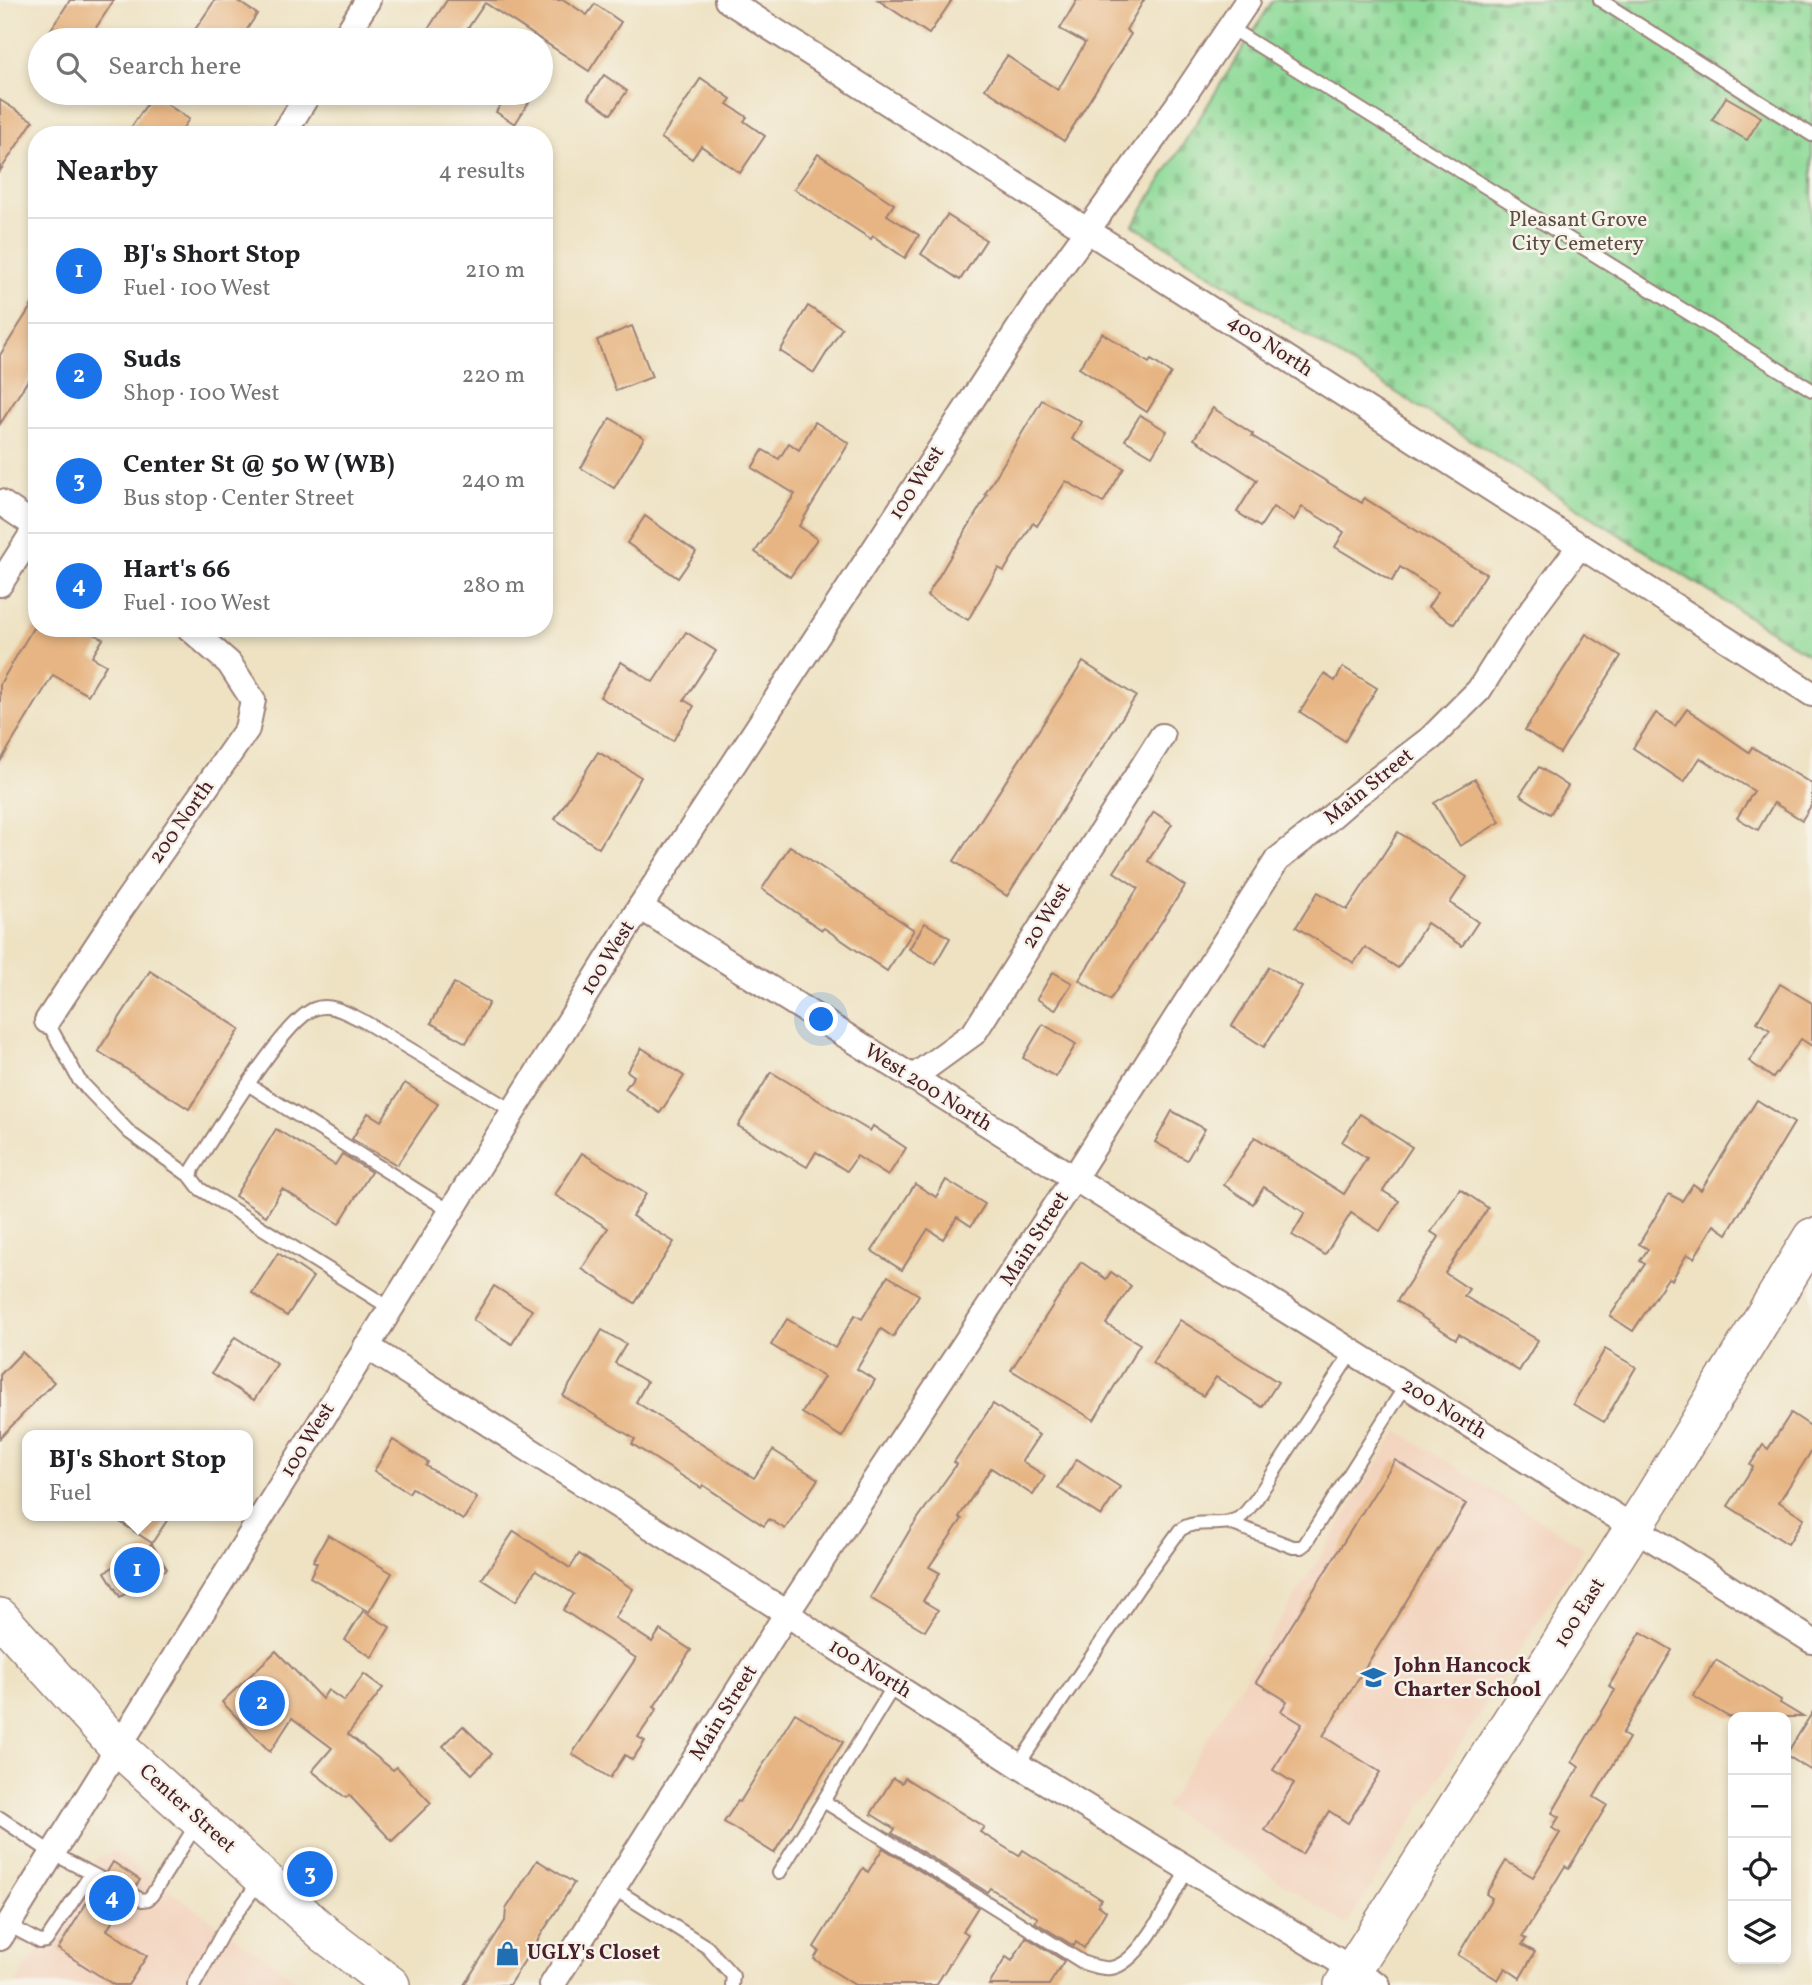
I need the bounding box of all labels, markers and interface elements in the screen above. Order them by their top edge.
search box [28,28,553,105]
icon: search [52,48,90,86]
text: Search here [108,49,241,85]
text: Nearby [56,151,158,193]
text: 4 results [439,156,525,188]
park label: Pleasant Grove City Cemetery [1509,206,1647,259]
text: BJ's Short Stop [123,237,300,273]
text: 1 [74,255,84,287]
text: 210 m [465,255,525,287]
text: Fuel · 100 West [123,273,271,305]
street label: 400 North [1221,307,1319,385]
text: Suds [123,342,181,378]
text: 2 [73,360,85,392]
text: 220 m [462,360,525,392]
text: Shop · 100 West [123,378,280,410]
street label: 100 West [882,440,952,526]
text: Center St @ 50 W (WB) [123,447,395,483]
text: 3 [73,465,85,497]
text: 240 m [461,465,525,497]
text: Bus stop · Center Street [123,483,354,515]
text: Hart's 66 [123,552,230,588]
text: 4 [72,570,86,602]
text: 280 m [462,570,525,602]
text: Fuel · 100 West [123,588,271,620]
street label: Main Street [1318,742,1420,832]
street label: 200 North [142,774,222,870]
street label: 20 West [1015,877,1079,955]
street label: 100 West [574,915,642,1001]
your location [804,1002,838,1036]
street label: West 200 North [858,1037,998,1139]
street label: Main Street [993,1186,1077,1292]
street label: 200 North [1395,1371,1493,1447]
street label: 100 West [274,1397,342,1483]
popup [22,1430,253,1521]
text: BJ's Short Stop [49,1442,226,1478]
text: Fuel [49,1478,92,1510]
pin: 1 [114,1544,160,1596]
street label: 100 East [1547,1572,1613,1654]
street label: 100 North [823,1632,917,1706]
place label: John Hancock Charter School [1393,1652,1541,1705]
street label: Main Street [683,1659,765,1767]
school or university icon: John Hancock Charter School [1360,1664,1388,1692]
pin: 2 [239,1677,285,1729]
map controls [1728,1712,1791,1964]
button: + [1728,1712,1791,1775]
street label: Center Street [132,1758,242,1860]
button: − [1728,1775,1791,1838]
button: locate [1728,1838,1791,1901]
pin: 3 [287,1848,333,1900]
pin: 4 [89,1872,135,1924]
button: layers [1728,1901,1791,1964]
shop icon: UGLY's Closet [493,1939,521,1967]
place label: UGLY's Closet [527,1939,660,1968]

